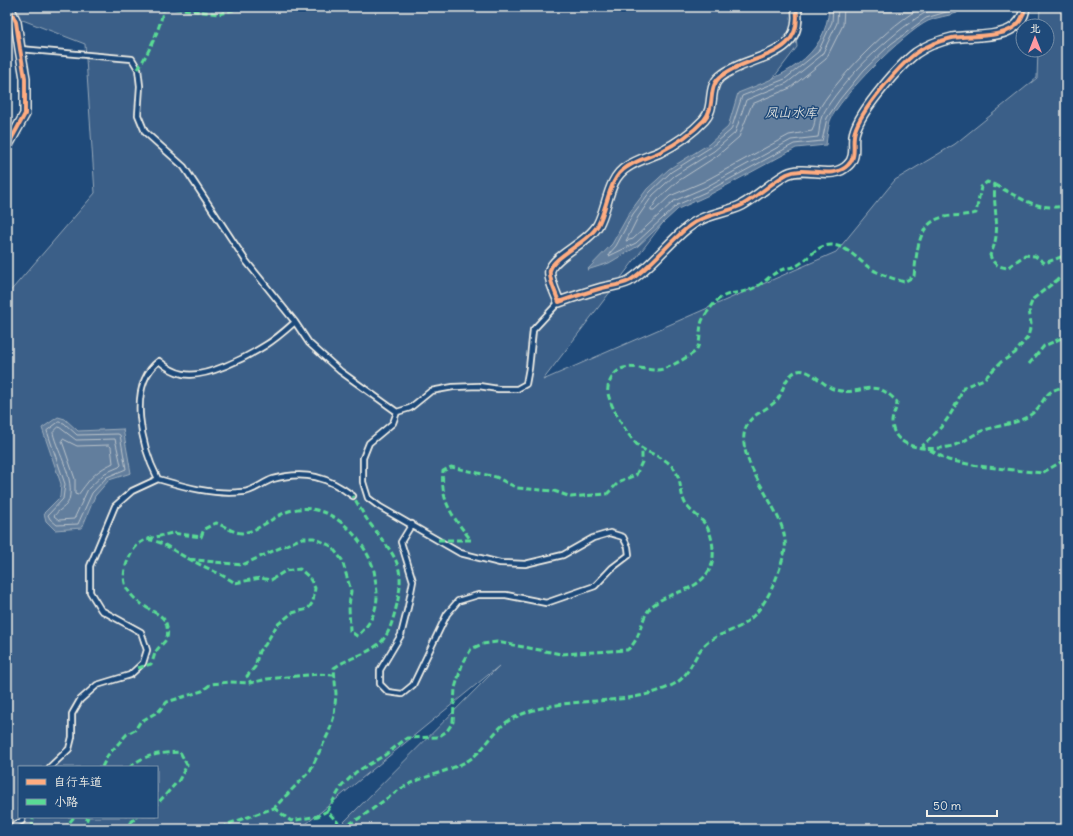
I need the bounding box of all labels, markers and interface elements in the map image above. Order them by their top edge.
north arrow [1015,18,1055,58]
text: 北 [1030,21,1041,35]
water label: 凤山水库 [765,104,818,121]
legend [18,766,158,818]
text: 自行车道 [54,774,102,789]
scale bar [927,792,997,818]
text: 小路 [54,794,78,809]
text: 50 m [933,798,962,813]

